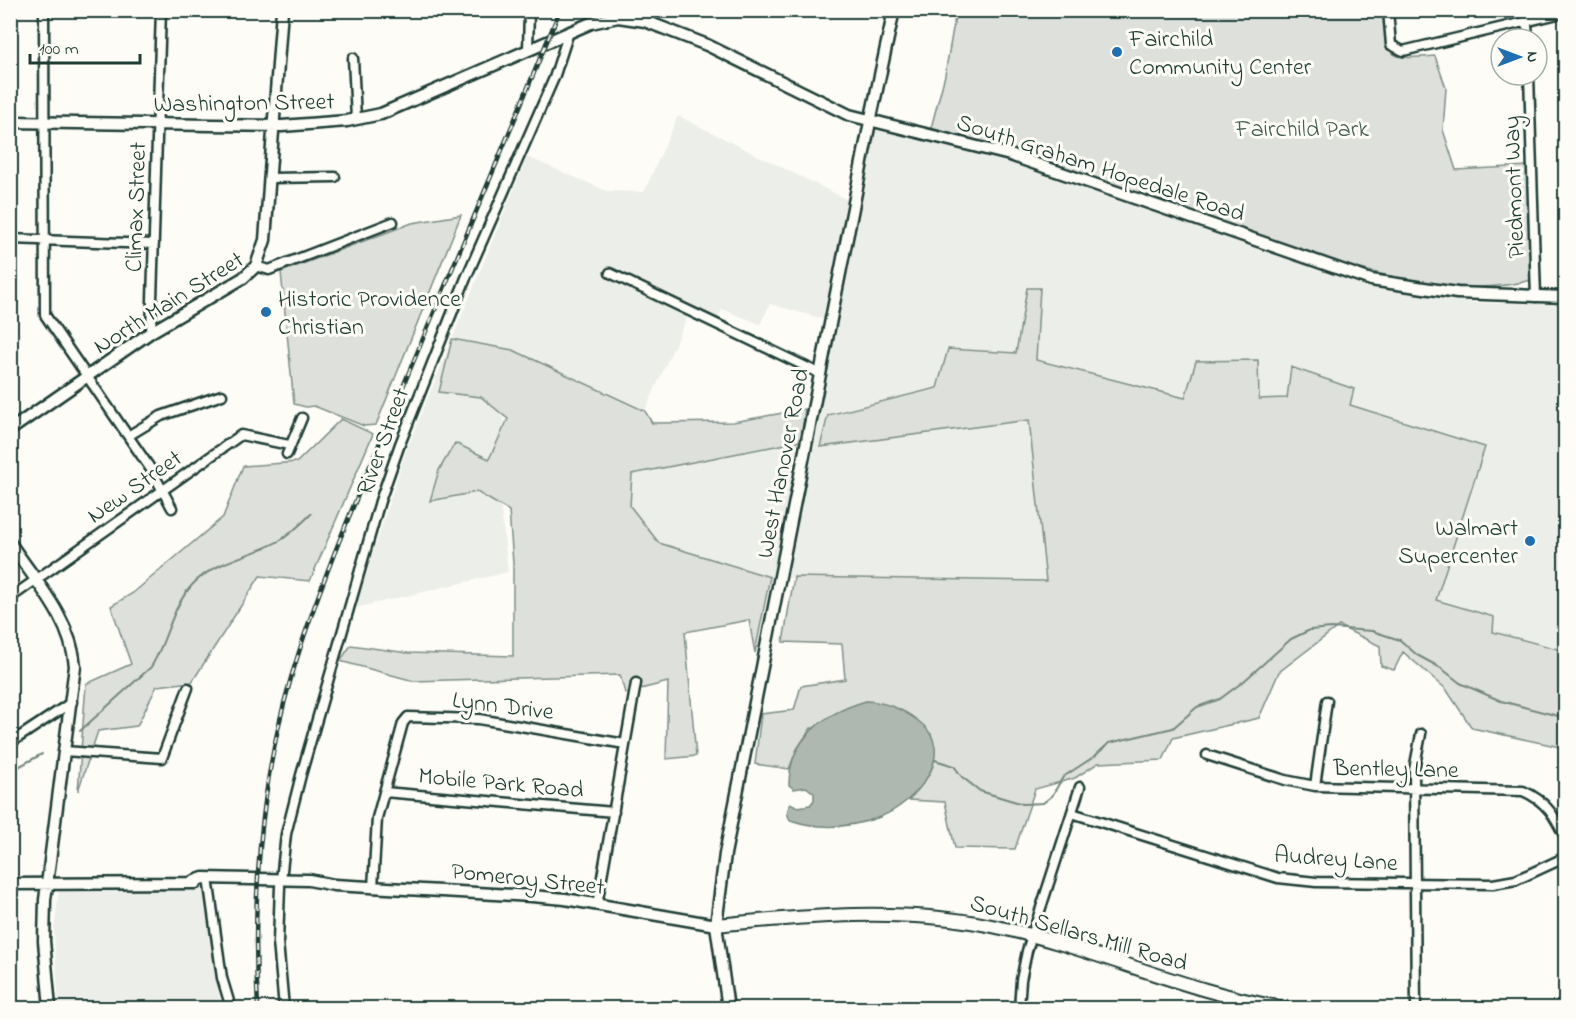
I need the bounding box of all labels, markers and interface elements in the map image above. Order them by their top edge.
place label: Fairchild Community Center [1128,23,1312,87]
scale bar [30,27,140,65]
north arrow [1489,27,1549,87]
text: 100 m [39,37,79,63]
marker: Fairchild Community Center [1110,45,1124,59]
text: N [1520,52,1544,63]
street label: Washington Street [153,85,335,124]
street label: South Graham Hopedale Road [952,106,1249,233]
park label: Fairchild Park [1234,113,1369,148]
street label: Piedmont Way [1496,115,1536,259]
street label: Climax Street [118,141,157,273]
street label: North Main Street [87,244,251,364]
place label: Historic Providence Christian [278,283,461,346]
marker: Historic Providence Christian [259,305,273,319]
street label: West Hanover Road [749,365,820,562]
street label: River Street [349,383,420,501]
street label: New Street [81,442,190,534]
place label: Walmart Supercenter [1398,512,1519,575]
marker: Walmart Supercenter [1523,534,1537,548]
street label: Lynn Drive [450,684,556,732]
street label: Bentley Lane [1332,752,1459,790]
street label: Mobile Park Road [417,760,585,809]
street label: Audrey Lane [1273,839,1399,883]
street label: Pomeroy Street [449,855,606,907]
street label: South Sellars Mill Road [965,887,1192,982]

